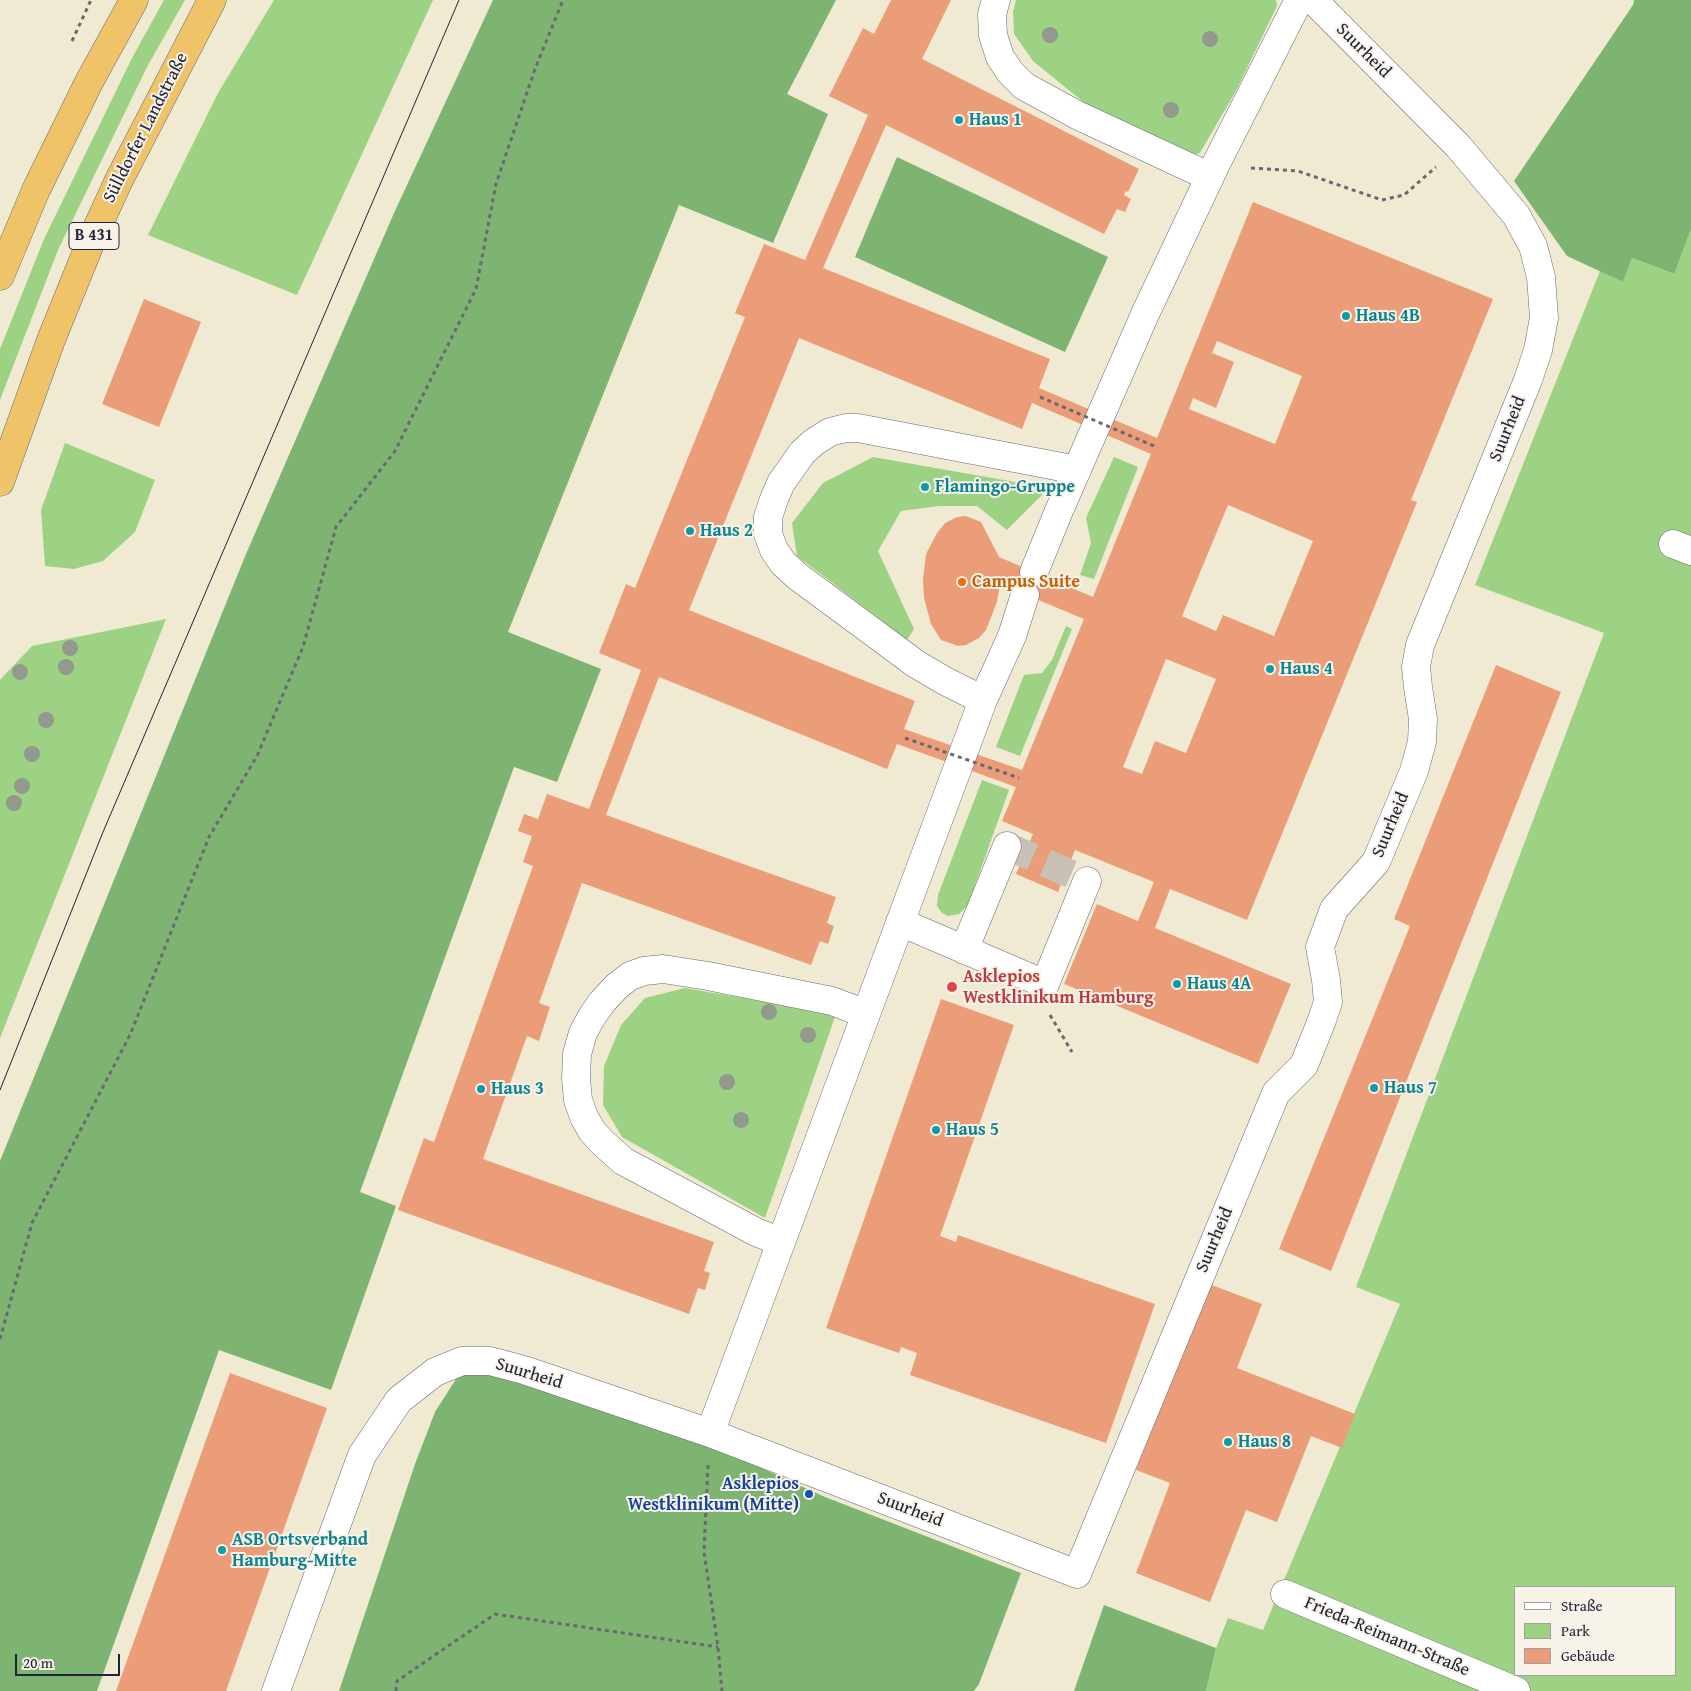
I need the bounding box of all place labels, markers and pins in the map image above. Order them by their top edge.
place label: Haus 1 [969,109,1022,131]
marker: Haus 1 [953,114,965,126]
place label: Haus 4B [1356,305,1420,327]
marker: Haus 4B [1340,310,1352,322]
place label: Flamingo-Gruppe [935,476,1075,498]
marker: Flamingo-Gruppe [919,481,931,493]
place label: Haus 2 [700,520,753,542]
marker: Haus 2 [684,525,696,537]
place label: Campus Suite [972,571,1080,593]
marker: Campus Suite [956,576,968,588]
place label: Haus 4 [1280,658,1333,680]
marker: Haus 4 [1264,663,1276,675]
place label: Asklepios Westklinikum Hamburg [963,966,1154,1009]
place label: Haus 4A [1187,973,1252,995]
marker: Haus 4A [1171,978,1183,990]
marker: Asklepios Westklinikum Hamburg [945,980,959,994]
place label: Haus 7 [1384,1077,1437,1099]
place label: Haus 3 [491,1078,544,1100]
marker: Haus 7 [1368,1082,1380,1094]
marker: Haus 3 [475,1083,487,1095]
place label: Haus 5 [946,1119,999,1141]
marker: Haus 5 [930,1124,942,1136]
place label: Haus 8 [1238,1431,1291,1453]
marker: Haus 8 [1222,1436,1234,1448]
place label: Asklepios Westklinikum (Mitte) [628,1473,799,1516]
marker: Asklepios Westklinikum (Mitte) [803,1488,815,1500]
place label: ASB Ortsverband Hamburg-Mitte [232,1529,368,1572]
marker: ASB Ortsverband Hamburg-Mitte [216,1544,228,1556]

